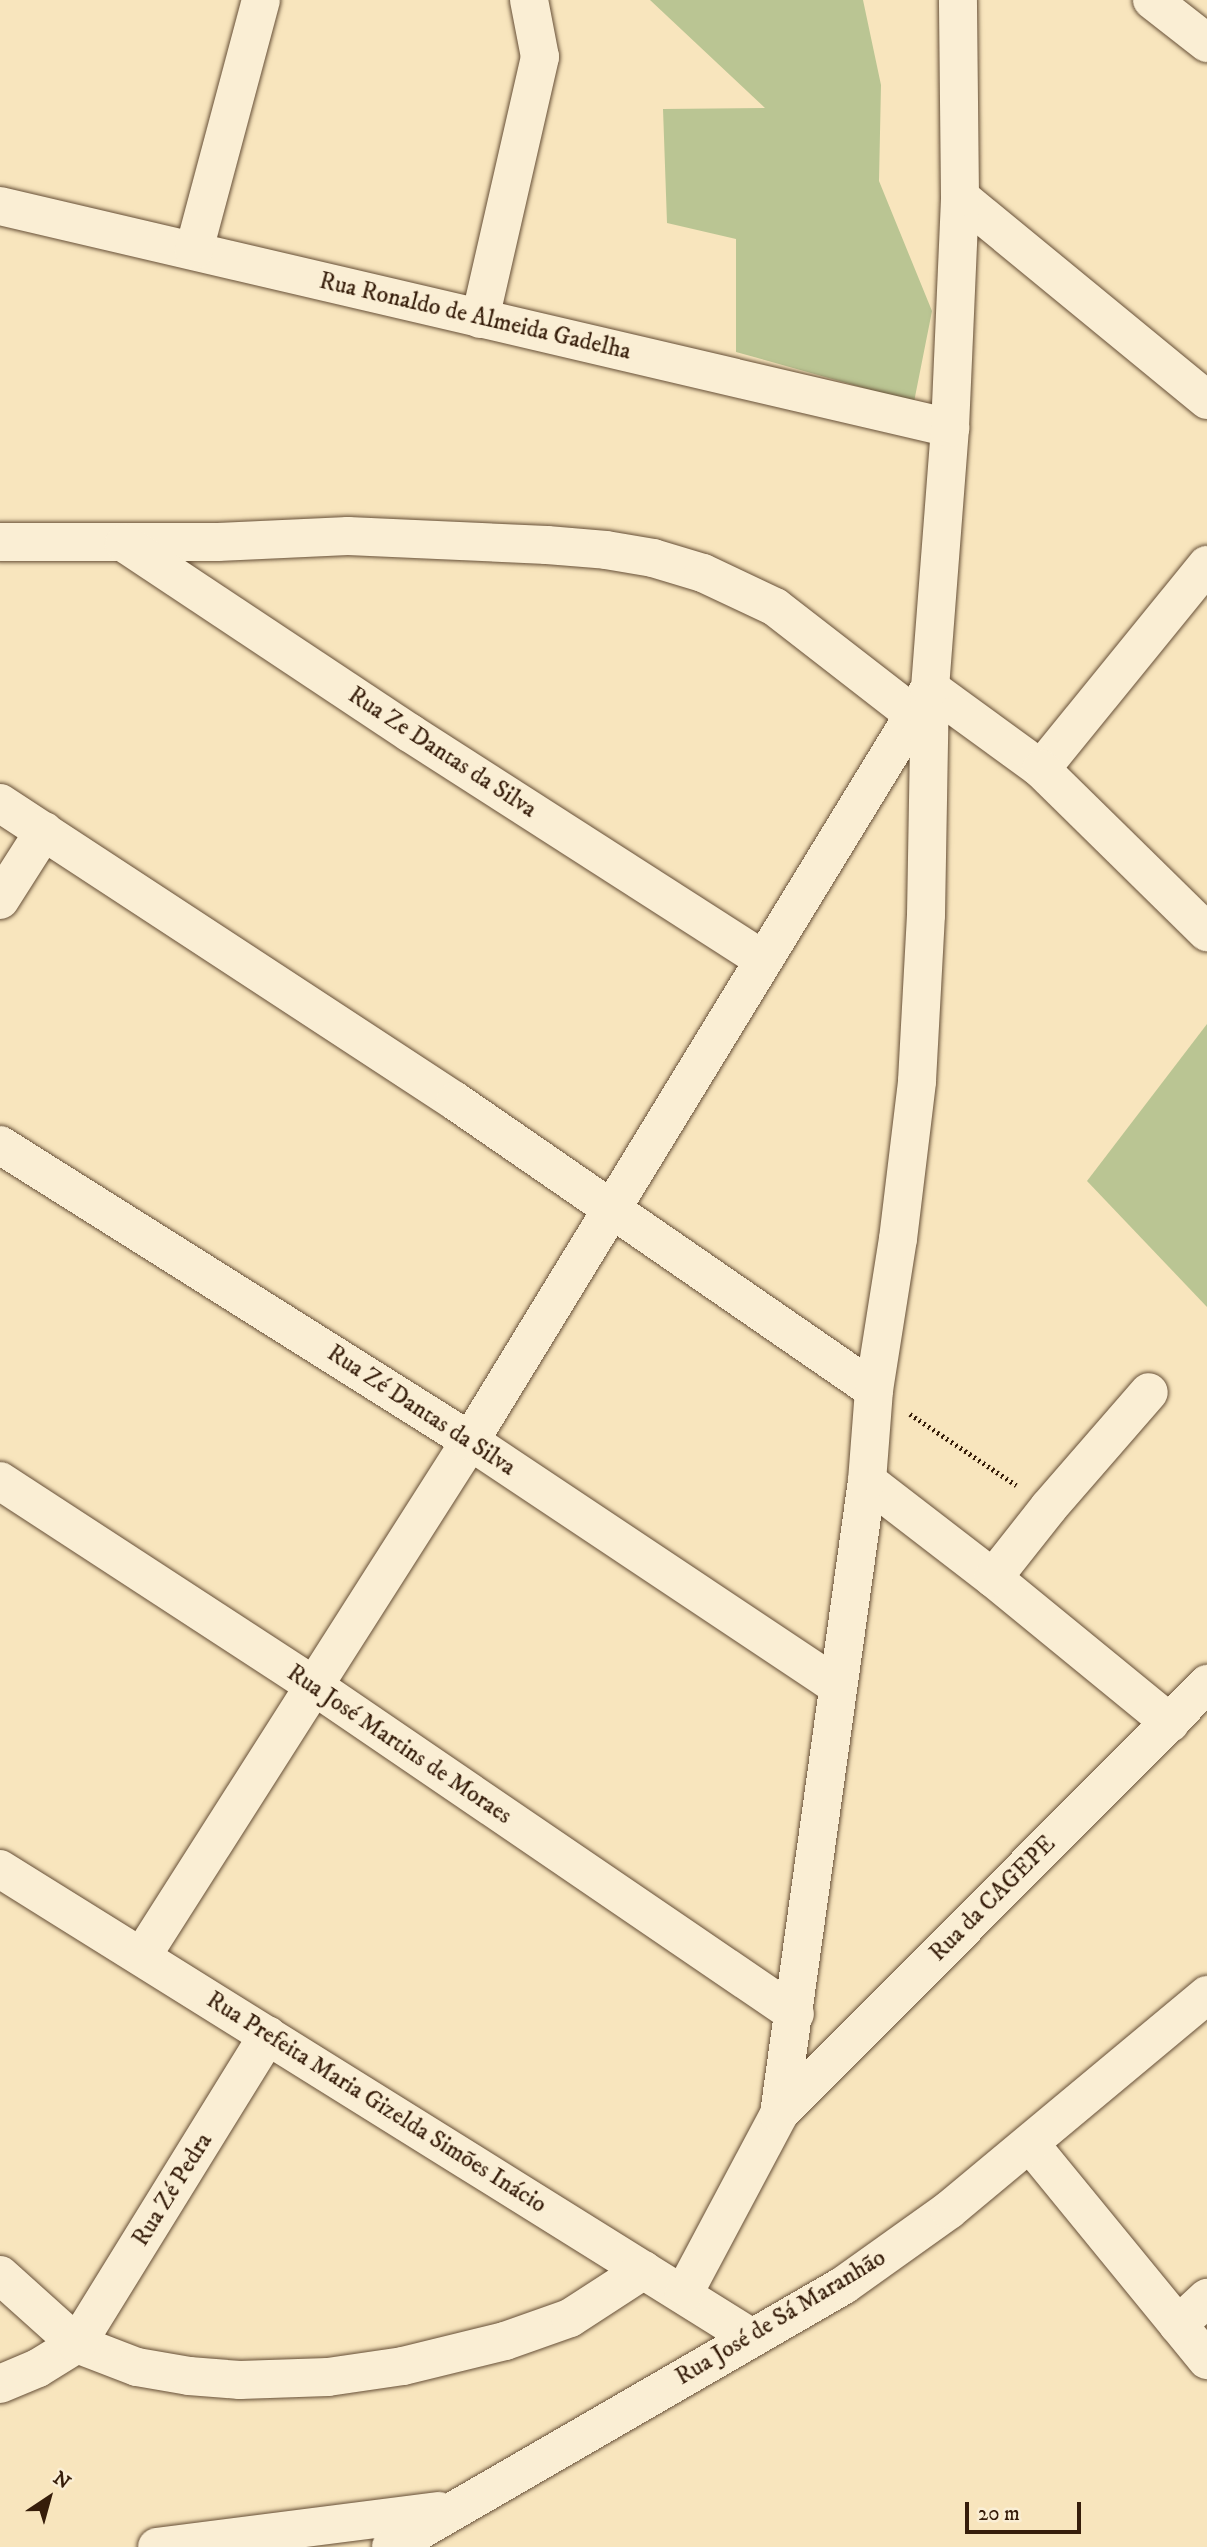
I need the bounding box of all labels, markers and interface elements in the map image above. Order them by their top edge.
street label: Rua Ronaldo de Almeida Gadelha [316,267,634,367]
street label: Rua Ze Dantas da Silva [342,681,542,825]
street label: Rua Zé Dantas da Silva [321,1339,521,1483]
street label: Rua José Martins de Moraes [281,1659,517,1831]
street label: Rua da CAGEPE [924,1830,1062,1968]
street label: Rua Prefeita Maria Gizelda Simões Inácio [201,1986,551,2220]
street label: Rua Zé Pedra [127,2128,219,2252]
street label: Rua José de Sá Maranhão [671,2244,891,2392]
north arrow [14,2463,84,2533]
text: N [49,2467,75,2494]
scale bar [969,2488,1084,2532]
text: 20 m [978,2501,1020,2527]

